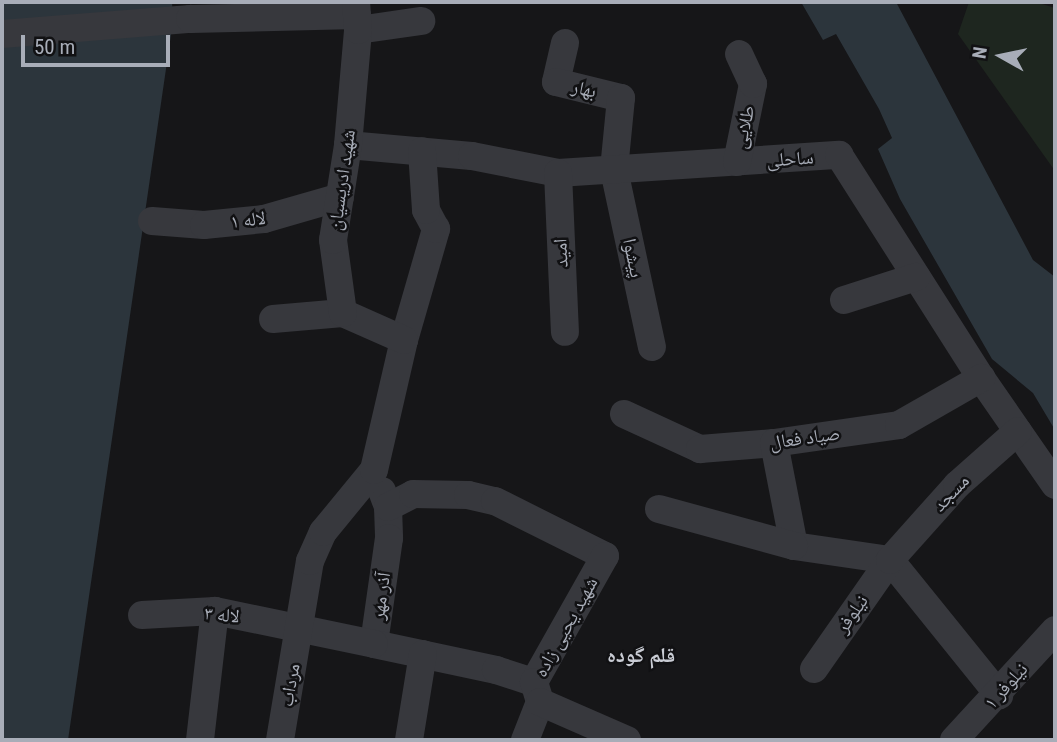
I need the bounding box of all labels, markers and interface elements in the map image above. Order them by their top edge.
scale bar [24,21,173,65]
north arrow [966,21,1036,91]
text: 50 m [34,35,75,59]
text: N [967,45,992,60]
street label: بهار [569,75,599,103]
street label: طلایی [728,103,760,151]
street label: شهید ادریسیان [324,128,360,232]
street label: ساحلی [766,146,814,172]
street label: لاله ۱ [229,207,267,233]
street label: پیشوا [618,236,648,280]
street label: امید [549,238,573,268]
street label: صیاد فعال [768,422,842,454]
street label: مسجد [928,470,974,516]
street label: آذر مهر [366,571,396,621]
street label: شهید یحیی زاده [529,573,603,681]
street label: نیلوفر [831,591,873,637]
street label: لاله ۳ [203,602,241,628]
district label: قلم گوده [607,642,675,668]
street label: نیلوفر ۱ [979,658,1033,714]
street label: مرداب [275,662,305,708]

